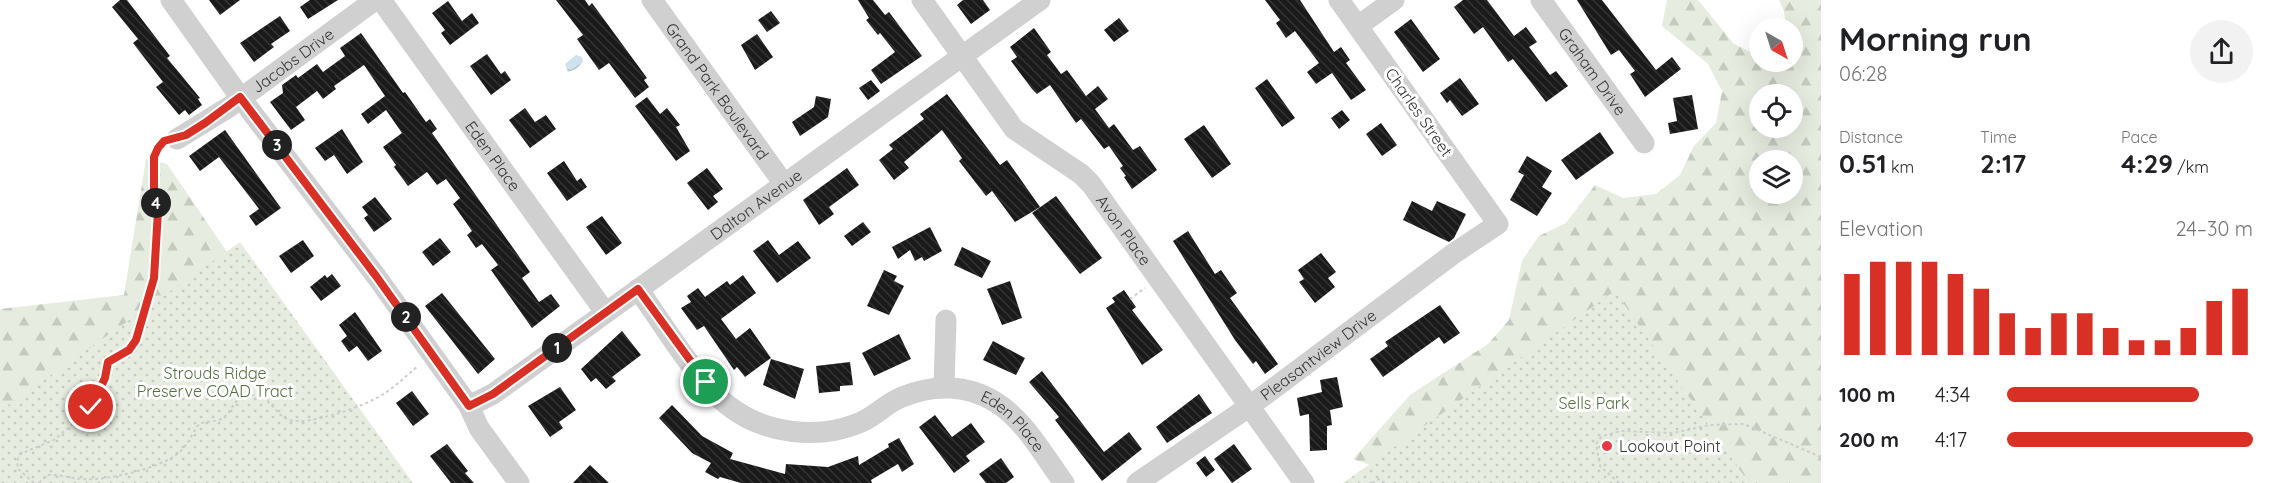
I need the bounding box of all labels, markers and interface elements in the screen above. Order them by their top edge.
north arrow [1749,18,1803,72]
map controls [1749,18,1803,204]
text: Morning run [1839,18,2032,59]
street label: Grand Park Boulevard [661,19,773,163]
button: share [2190,20,2253,83]
street label: Jacobs Drive [248,24,338,97]
street label: Graham Drive [1554,24,1631,119]
text: 06:28 [1839,61,1887,86]
street label: Charles Street [1381,64,1457,160]
button: locate [1749,84,1803,138]
street label: Eden Place [461,117,525,195]
text: Distance [1839,127,1903,147]
text: Time [1980,127,2017,147]
text: Pace [2121,127,2157,147]
pin: 3 [262,130,292,160]
text: 3 [273,135,281,155]
text: 0.51 [1839,147,1887,180]
text: 2:17 [1980,147,2026,180]
text: 4:29 [2121,147,2173,180]
button: layers [1749,150,1803,204]
text: km [1887,157,1914,177]
text: /km [2173,157,2209,177]
street label: Dalton Avenue [706,165,806,244]
pin: 4 [141,188,171,218]
street label: Avon Place [1092,191,1156,269]
text: 4 [151,193,161,213]
text: Elevation [1839,216,1923,241]
text: 24–30 m [2175,216,2253,241]
pin: 2 [391,302,421,332]
street label: Pleasantview Drive [1256,305,1380,405]
text: 2 [401,307,411,327]
pin: 1 [542,333,572,363]
text: 1 [554,338,560,358]
pin [680,356,731,407]
park label: Strouds Ridge Preserve COAD Tract [137,363,293,401]
icon: arrive [689,365,722,398]
pin [65,381,116,432]
text: 100 m [1839,382,1895,407]
text: 4:34 [1935,382,1970,407]
street label: Eden Place [978,386,1049,456]
icon: check [74,390,107,423]
park label: Sells Park [1558,393,1630,413]
text: 200 m [1839,427,1899,452]
text: 4:17 [1935,427,1967,452]
place label: Lookout Point [1619,436,1721,456]
marker: Lookout Point [1600,439,1614,453]

